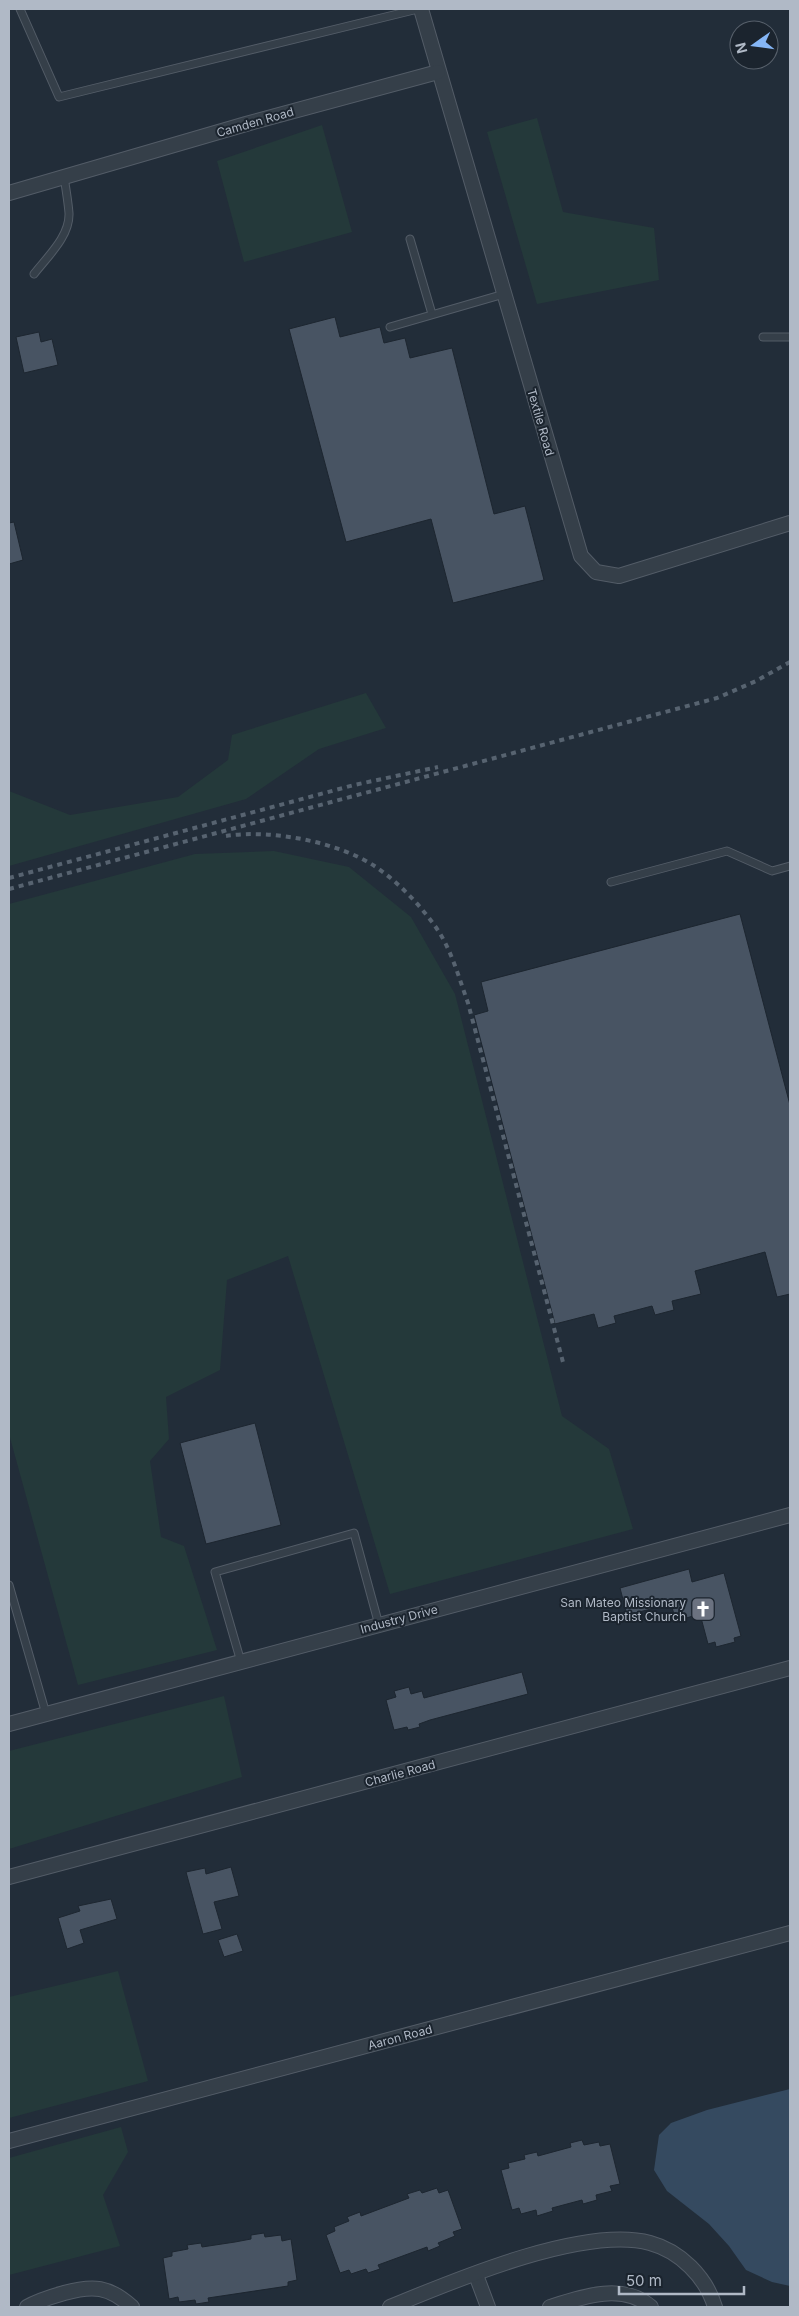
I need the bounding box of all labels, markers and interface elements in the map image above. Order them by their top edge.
north arrow [729,20,779,70]
text: N [731,41,750,55]
street label: Camden Road [215,104,295,140]
street label: Textile Road [524,387,558,457]
place label: San Mateo Missionary Baptist Church [560,1595,686,1624]
church icon: San Mateo Missionary Baptist Church [690,1596,716,1622]
street label: Industry Drive [359,1601,439,1637]
street label: Charlie Road [363,1756,437,1790]
street label: Aaron Road [366,2021,434,2053]
scale bar [619,2264,744,2296]
text: 50 m [626,2271,662,2290]

